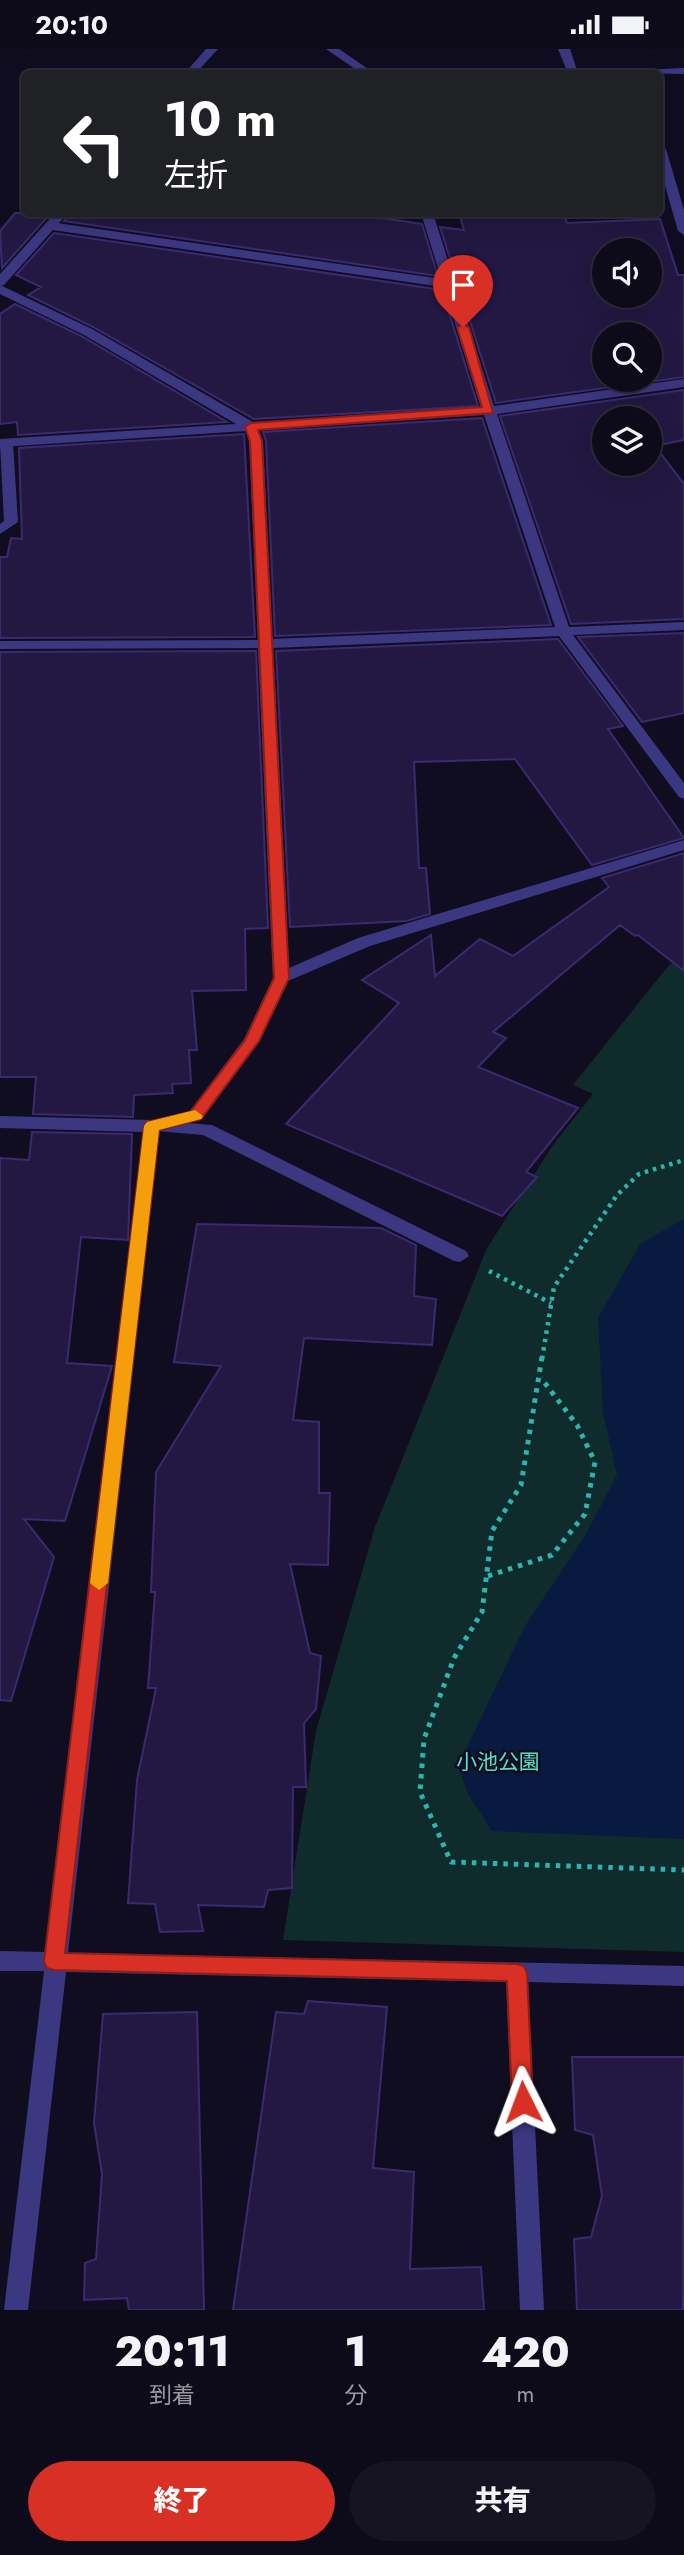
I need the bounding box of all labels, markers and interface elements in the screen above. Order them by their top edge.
text: 20:10 [35,6,108,44]
text: 10 m [164,84,276,154]
icon: left [49,98,140,189]
text: 左折 [164,152,228,198]
map controls [592,238,662,476]
button: sound [592,238,662,308]
pin [433,255,493,327]
icon: arrive [444,266,482,304]
button: search [592,322,662,392]
button: layers [592,406,662,476]
park label: 小池公園 [456,1747,540,1777]
position arrow [486,2065,560,2139]
text: 20:11 [114,2321,230,2382]
text: 1 [345,2321,367,2382]
text: 420 [482,2322,570,2383]
text: m [517,2377,535,2411]
text: 到着 [149,2378,195,2412]
text: 分 [344,2378,367,2412]
button: 終了 [28,2461,335,2541]
button: 共有 [349,2461,656,2541]

